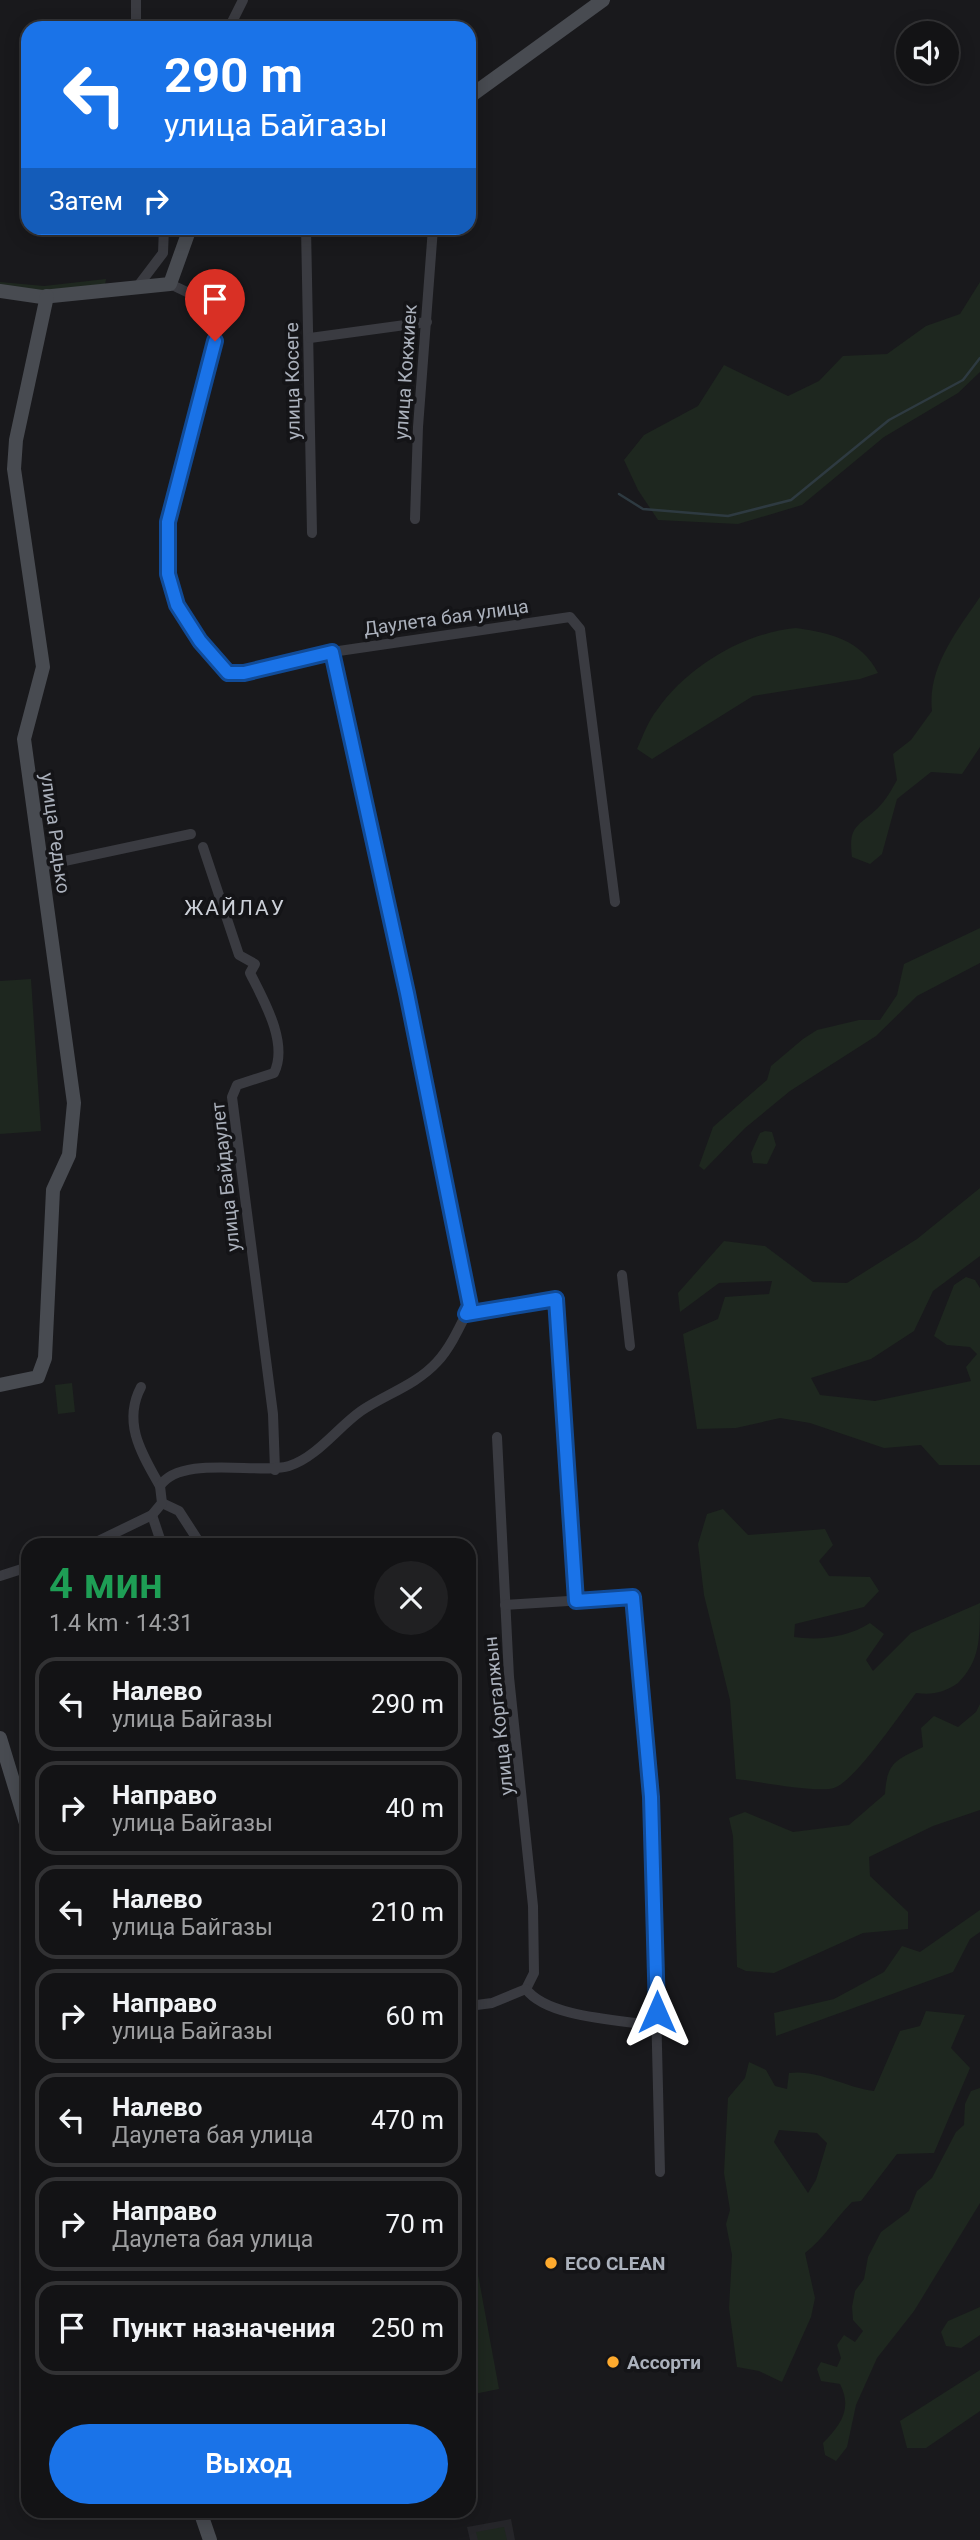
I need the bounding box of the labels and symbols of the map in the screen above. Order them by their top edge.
pin [185,269,245,341]
street label: улица Кокжиек [389,303,422,441]
street label: улица Косеге [280,322,305,440]
street label: Даулета бая улица [362,595,530,640]
street label: улица Редько [36,771,75,895]
district label: ЖАЙЛАУ [184,896,286,920]
street label: улица Байдаулет [206,1101,245,1253]
street label: улица Коргалжын [479,1635,518,1797]
position arrow [620,1975,694,2049]
place label: ECO CLEAN [565,2252,666,2275]
marker: ECO CLEAN [543,2255,559,2271]
place label: Ассорти [627,2351,701,2374]
marker: Ассорти [605,2354,621,2370]

